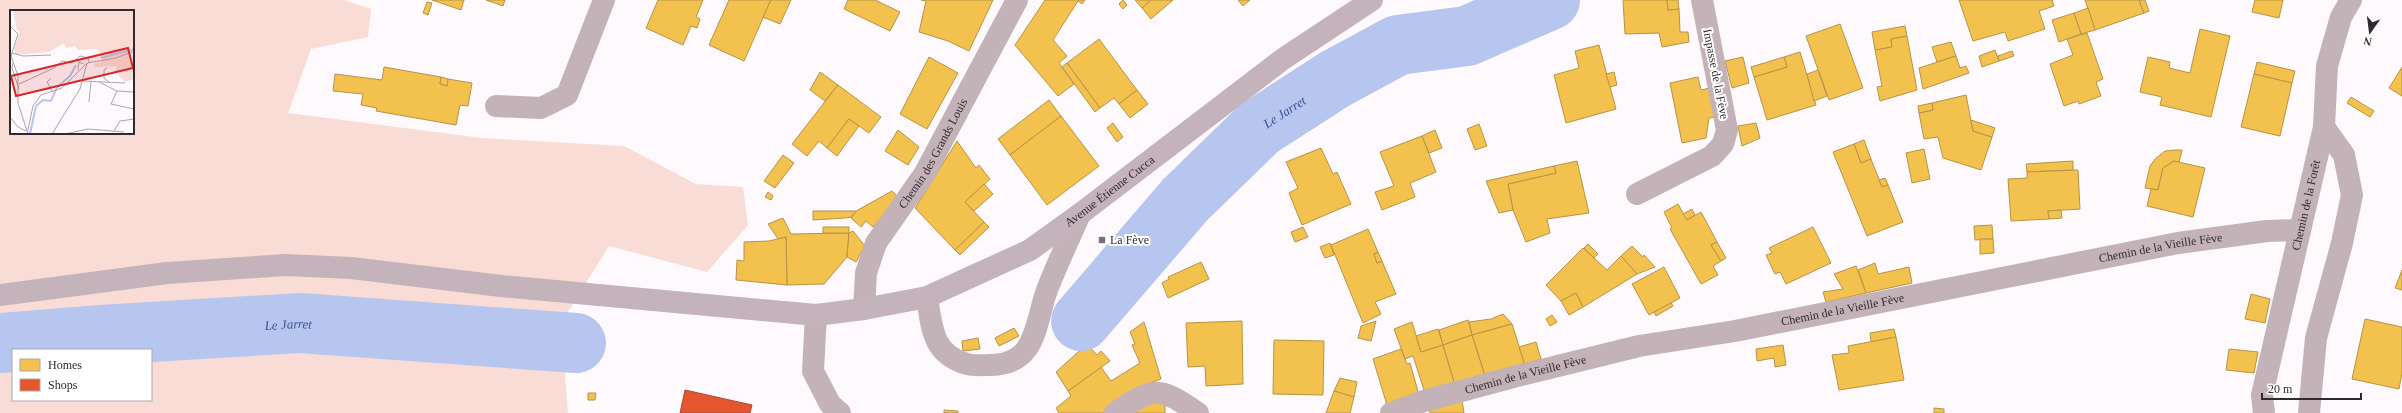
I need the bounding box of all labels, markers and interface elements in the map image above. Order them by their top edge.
inset map [10,10,134,134]
north arrow [2350,12,2390,52]
street label: Impasse de la Fève [1700,28,1732,120]
text: N [2362,35,2373,48]
water label: Le Jarret [1260,93,1309,132]
street label: Chemin des Grands Louis [895,96,970,211]
street label: Avenue Étienne Cucca [1062,152,1158,230]
street label: Chemin de la Forêt [2289,158,2323,252]
street label: Chemin de la Vieille Fève [2098,230,2223,266]
place label: La Fève [1110,233,1149,247]
marker: La Fève [1097,235,1107,245]
street label: Chemin de la Vieille Fève [1780,291,1905,329]
water label: Le Jarret [263,316,313,333]
legend [12,349,152,401]
street label: Chemin de la Vieille Fève [1463,352,1588,397]
text: Homes [48,358,82,372]
scale bar [2262,375,2361,401]
text: Shops [48,378,78,392]
text: 20 m [2268,382,2293,396]

